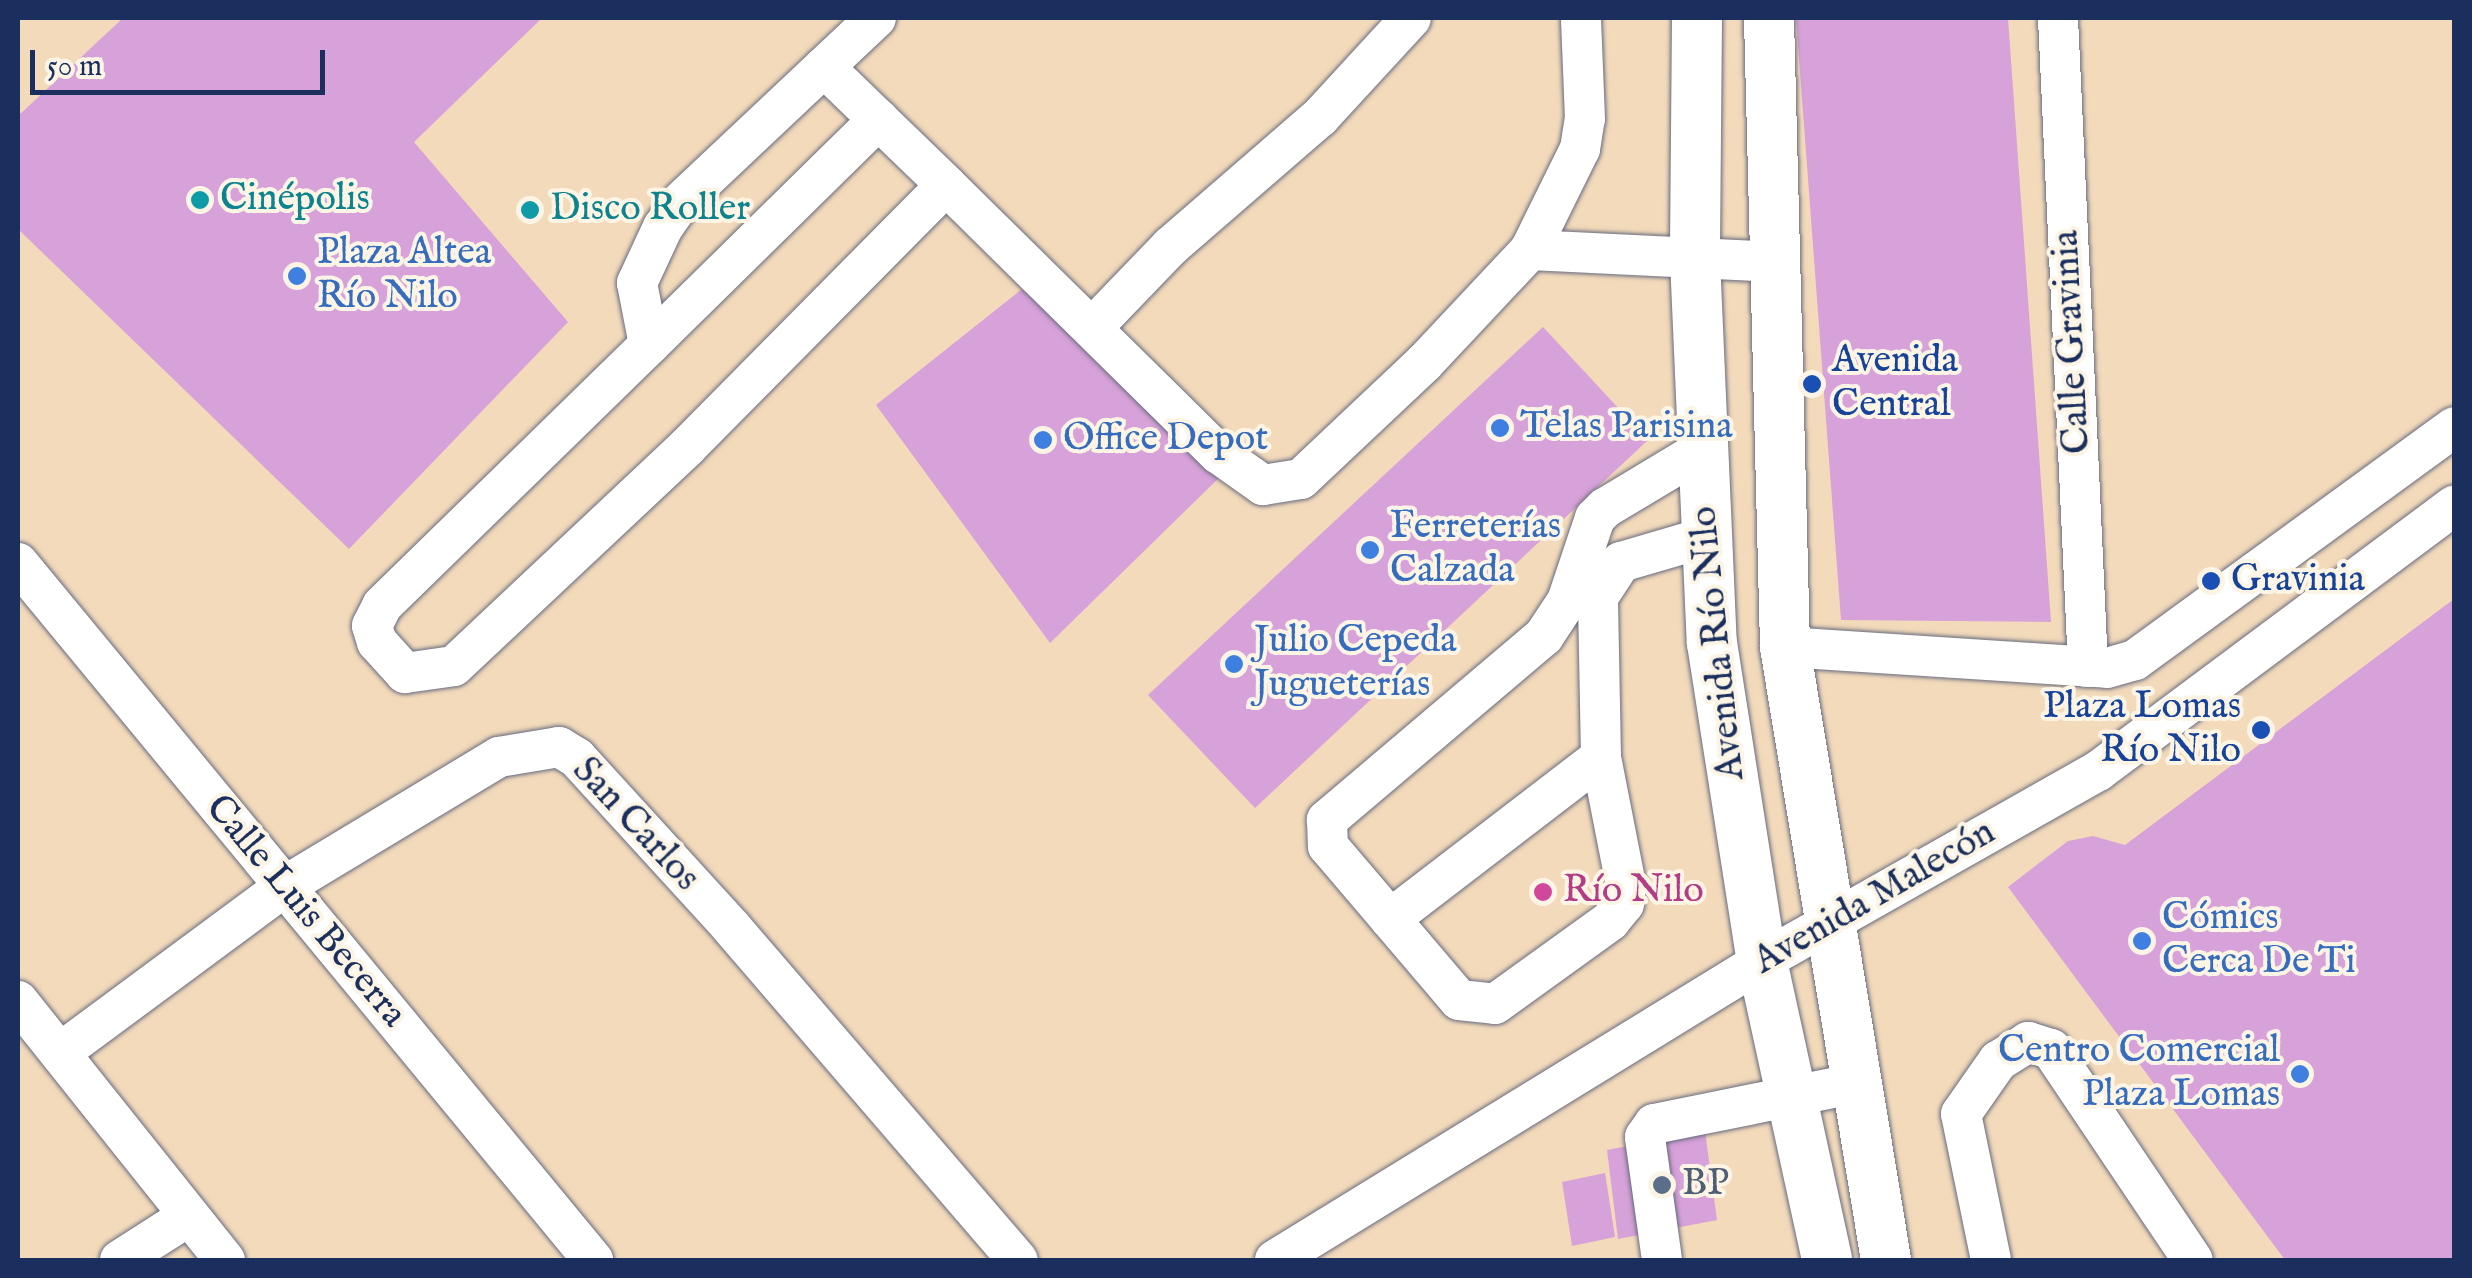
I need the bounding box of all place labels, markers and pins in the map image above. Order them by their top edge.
place label: Cinépolis [220,177,370,223]
place label: Disco Roller [550,187,750,233]
marker: Cinépolis [189,189,211,211]
marker: Disco Roller [519,199,541,221]
place label: Plaza Altea Río Nilo [317,231,491,320]
marker: Plaza Altea Río Nilo [286,265,308,287]
place label: Avenida Central [1832,339,1958,428]
marker: Avenida Central [1801,373,1823,395]
place label: Telas Parisina [1520,405,1733,451]
place label: Office Depot [1063,417,1268,463]
marker: Telas Parisina [1489,417,1511,439]
marker: Office Depot [1032,429,1054,451]
place label: Ferreterías Calzada [1390,505,1561,594]
marker: Ferreterías Calzada [1359,539,1381,561]
place label: Gravinia [2231,558,2365,604]
marker: Gravinia [2200,570,2222,592]
place label: Julio Cepeda Jugueterías [1254,619,1457,708]
marker: Julio Cepeda Jugueterías [1223,653,1245,675]
place label: Plaza Lomas Río Nilo [2043,685,2241,774]
marker: Plaza Lomas Río Nilo [2250,719,2272,741]
place label: Río Nilo [1563,869,1704,915]
marker: Río Nilo [1532,881,1554,903]
place label: Cómics Cerca De Ti [2162,896,2356,986]
marker: Cómics Cerca De Ti [2131,930,2153,952]
place label: Centro Comercial Plaza Lomas [1998,1029,2280,1118]
marker: Centro Comercial Plaza Lomas [2289,1063,2311,1085]
place label: BP [1682,1162,1729,1208]
marker: BP [1651,1174,1673,1196]

